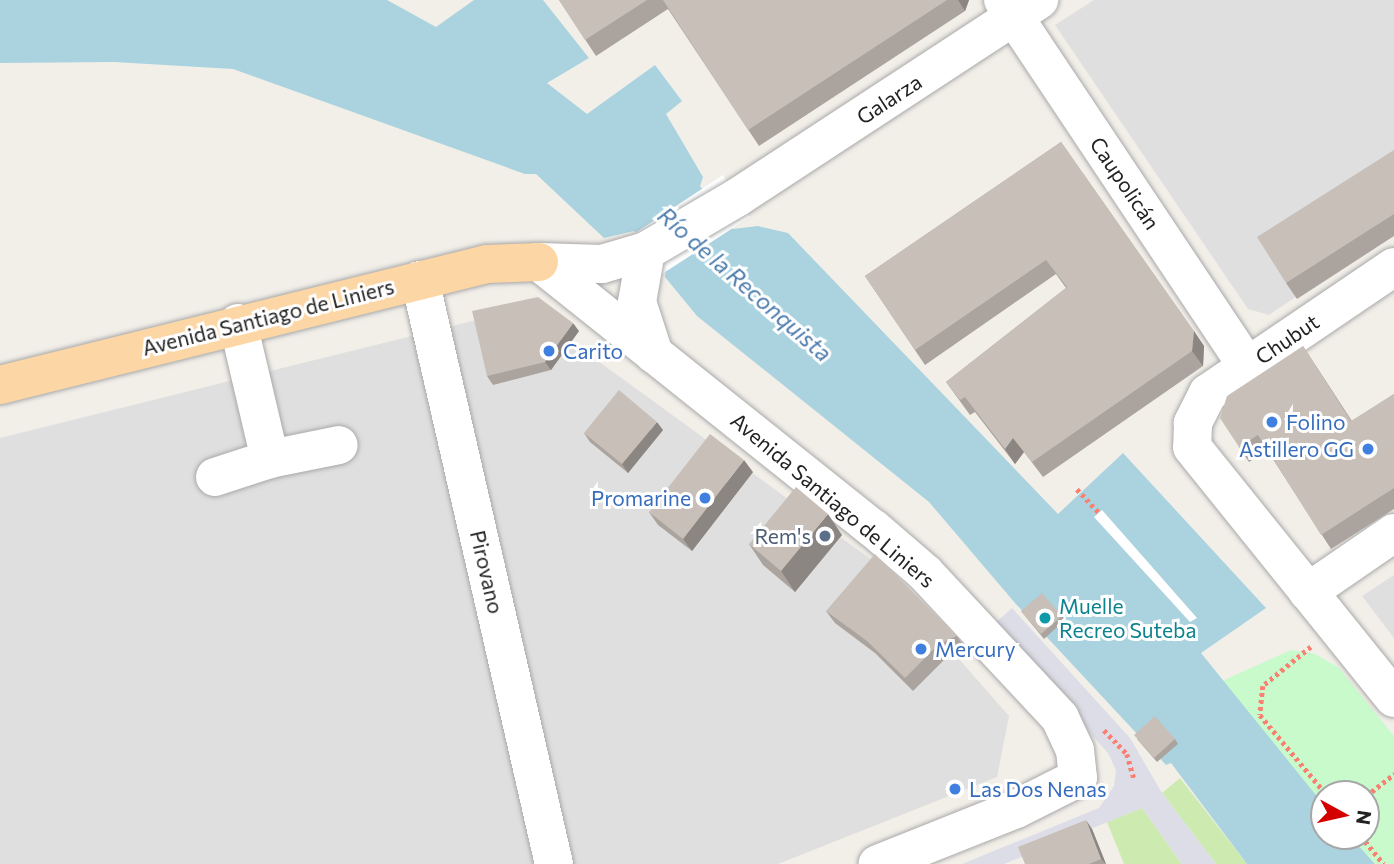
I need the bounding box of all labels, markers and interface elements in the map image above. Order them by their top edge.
street label: Galarza [852,69,926,129]
street label: Caupolicán [1085,132,1165,234]
water label: Río de la Reconquista [653,201,837,367]
street label: Avenida Santiago de Liniers [140,274,396,360]
street label: Chubut [1251,309,1323,369]
place label: Carito [563,338,623,364]
marker: Carito [541,343,557,359]
street label: Avenida Santiago de Liniers [726,407,940,593]
place label: Folino [1286,409,1345,435]
marker: Folino [1264,414,1280,430]
place label: Astillero GG [1239,436,1354,462]
marker: Astillero GG [1360,441,1376,457]
place label: Promarine [591,485,691,511]
marker: Promarine [697,490,713,506]
place label: Rem's [754,523,811,549]
street label: Pirovano [465,528,509,616]
marker: Rem's [817,528,833,544]
place label: Muelle Recreo Suteba [1059,593,1197,643]
marker: Muelle Recreo Suteba [1037,610,1053,626]
place label: Mercury [935,636,1016,662]
marker: Mercury [913,641,929,657]
place label: Las Dos Nenas [969,776,1106,802]
north arrow [1310,780,1380,850]
marker: Las Dos Nenas [947,781,963,797]
text: N [1352,809,1377,826]

